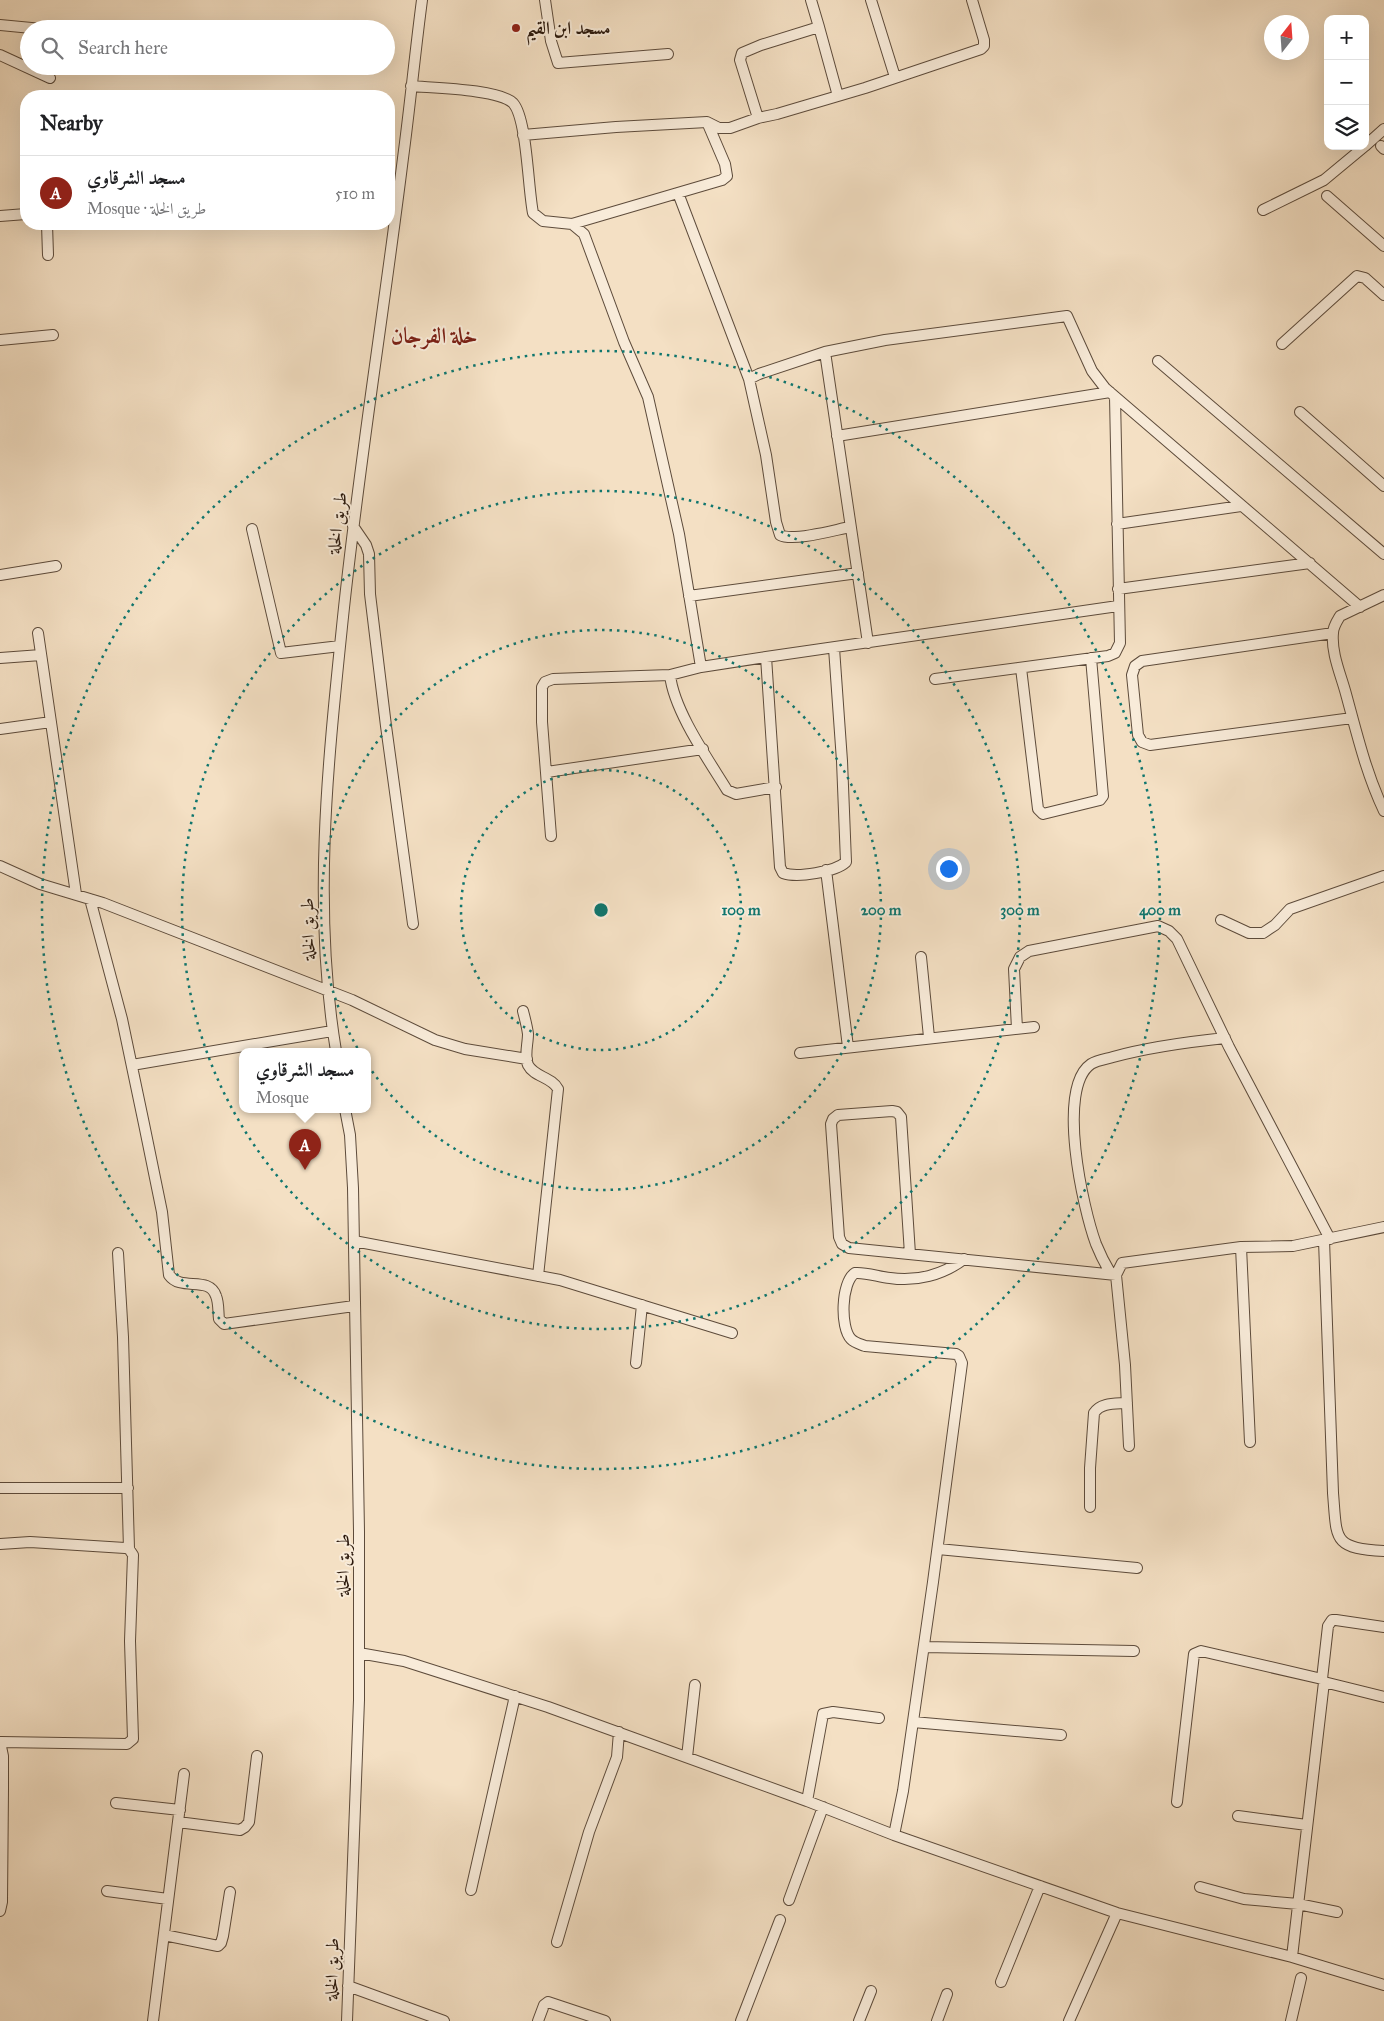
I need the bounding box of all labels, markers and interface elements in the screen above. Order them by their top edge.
north arrow [1264,15,1309,60]
map controls [1324,15,1369,150]
button: + [1324,15,1369,60]
place label: مسجد ابن القيم [526,17,610,46]
search box [20,20,395,75]
marker: مسجد ابن القيم [510,22,522,34]
icon: search [38,34,66,62]
text: Search here [78,36,168,59]
button: − [1324,60,1369,105]
button: layers [1324,105,1369,150]
text: Nearby [40,110,103,136]
text: مسجد الشرقاوي [87,166,186,189]
text: A [51,184,61,203]
text: 510 m [335,184,375,203]
text: Mosque · طريق الخلة [87,199,206,218]
district label: خلة الفرجان [391,322,477,350]
street label: طريق الخلة [322,491,353,557]
your location [936,856,962,882]
street label: طريق الخلة [296,897,321,962]
centre of rings [592,901,610,919]
text: 100 m [721,901,761,919]
text: 200 m [861,901,902,919]
text: 300 m [1000,901,1040,920]
text: 400 m [1139,901,1181,920]
popup [239,1048,371,1113]
text: مسجد الشرقاوي [256,1058,354,1081]
text: Mosque [256,1088,309,1107]
pin: A [289,1129,321,1170]
street label: طريق الخلة [332,1534,355,1597]
street label: طريق الخلة [320,1937,345,2002]

